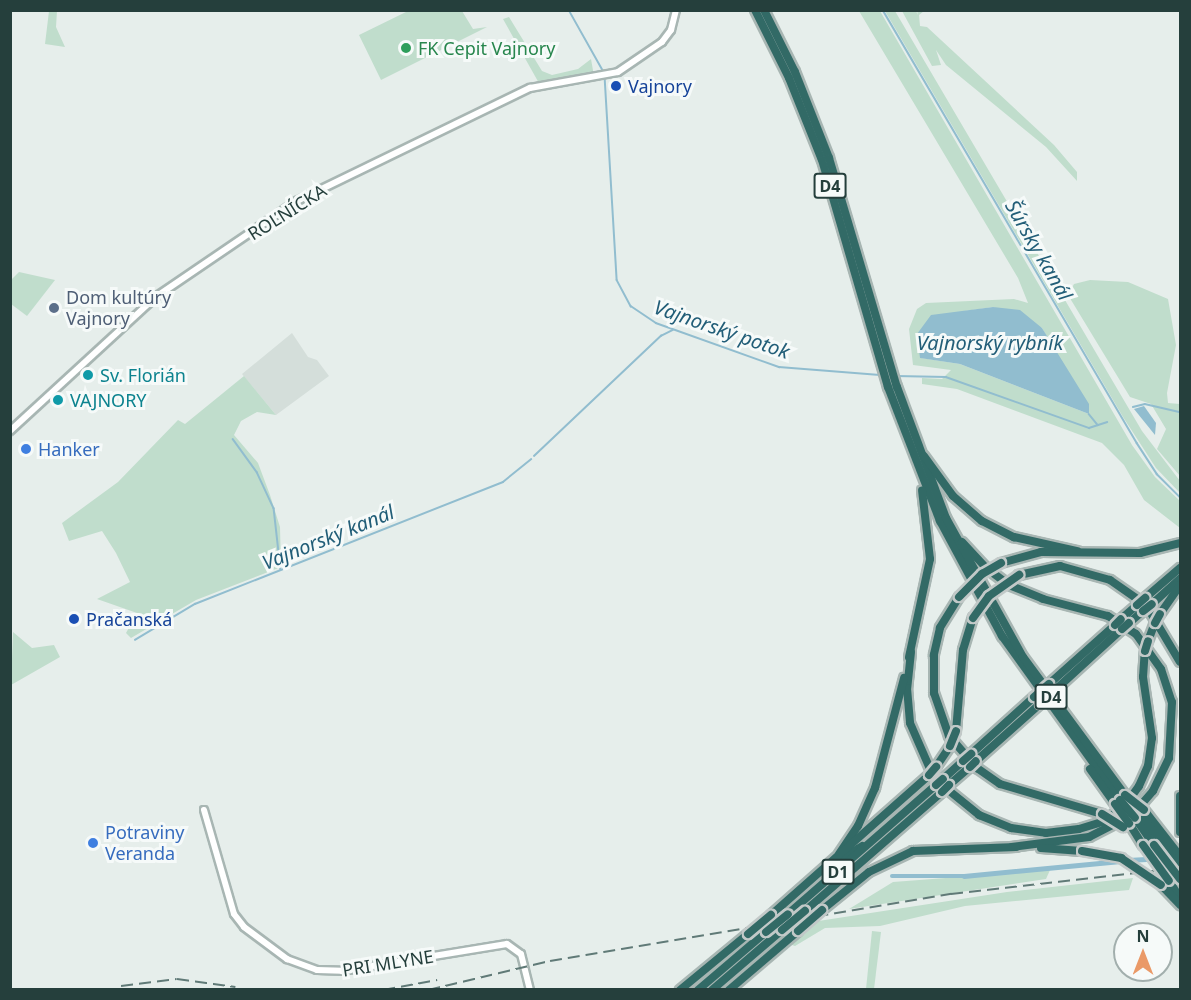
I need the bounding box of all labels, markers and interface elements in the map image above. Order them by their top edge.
place label: FK Cepit Vajnory [418,37,555,59]
marker: FK Cepit Vajnory [399,41,413,55]
place label: Vajnory [628,75,692,97]
marker: Vajnory [609,79,623,93]
road number: D4 [814,173,846,199]
street label: ROĽNÍCKA [244,179,330,245]
water label: Šúrsky kanál [1001,195,1077,305]
place label: Dom kultúry Vajnory [66,287,171,330]
water label: Vajnorský potok [651,295,793,363]
marker: Dom kultúry Vajnory [47,301,61,315]
water label: Vajnorský rybník [917,330,1063,354]
place label: Sv. Florián [100,364,186,386]
marker: Sv. Florián [81,368,95,382]
place label: VAJNORY [70,389,147,411]
marker: VAJNORY [51,393,65,407]
place label: Hanker [38,438,100,460]
marker: Hanker [19,442,33,456]
water label: Vajnorský kanál [258,500,398,574]
place label: Pračanská [86,608,172,630]
marker: Pračanská [67,612,81,626]
road number: D4 [1034,684,1068,710]
place label: Potraviny Veranda [105,822,185,864]
marker: Potraviny Veranda [86,836,100,850]
road number: D1 [822,859,854,885]
north arrow [1113,922,1173,982]
text: N [1136,925,1150,947]
street label: PRI MLYNE [341,945,435,981]

